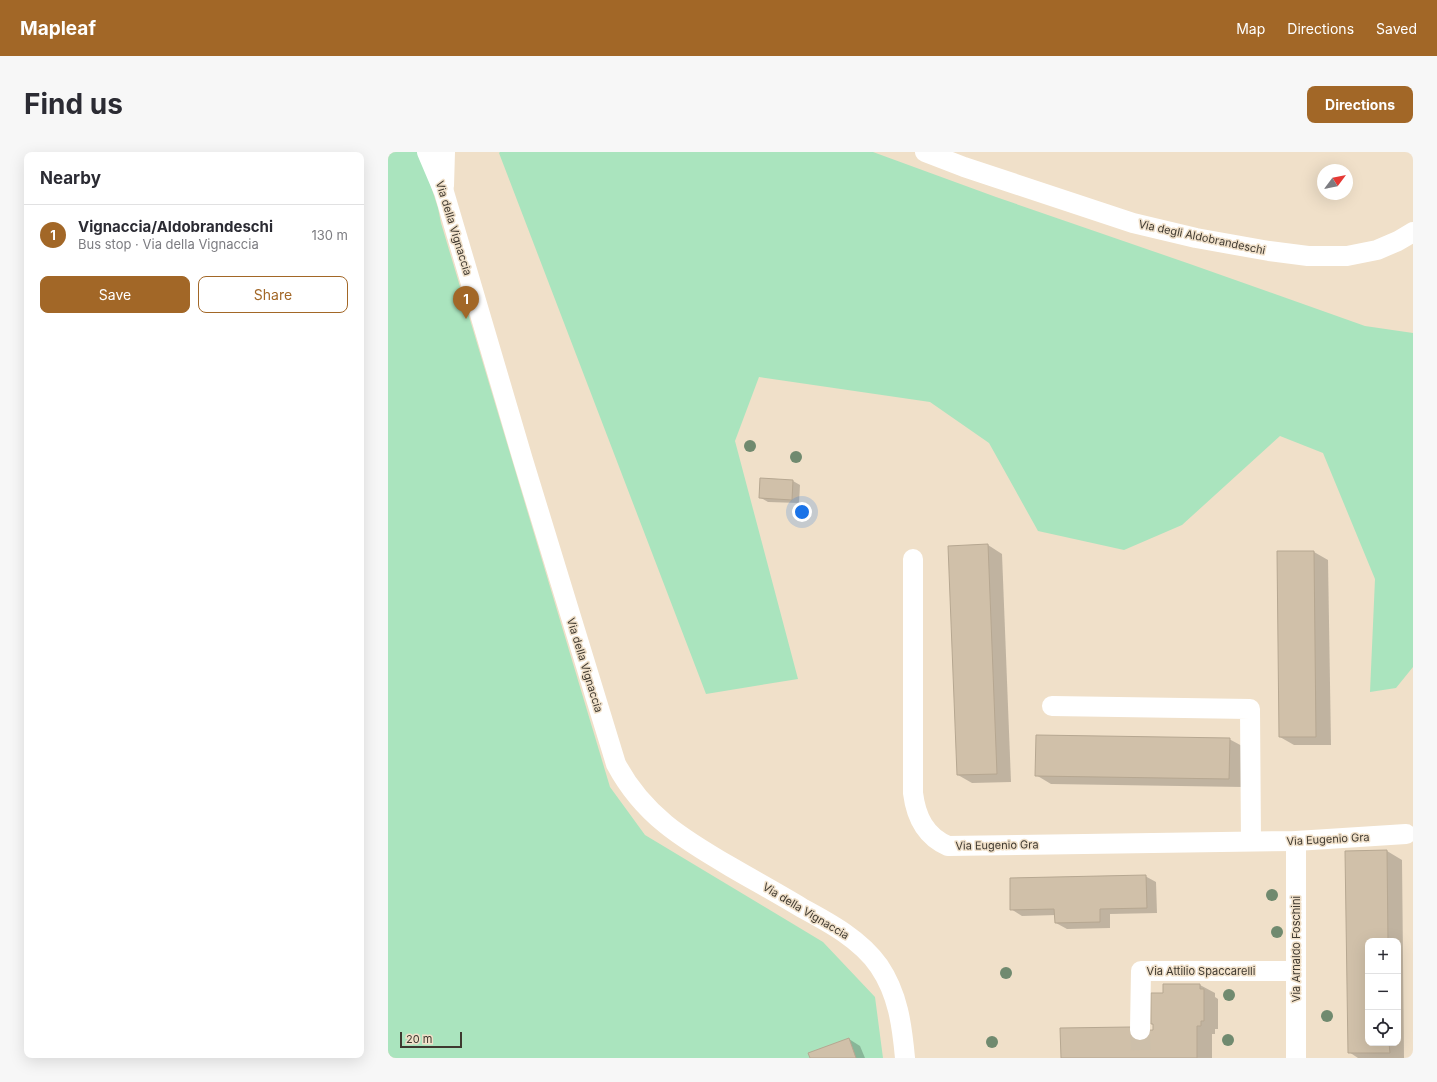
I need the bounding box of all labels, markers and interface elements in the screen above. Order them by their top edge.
text: Mapleaf [20,17,96,40]
text: Map [1236,20,1265,37]
text: Directions [1287,20,1354,37]
text: Saved [1376,20,1417,37]
button: Directions [1307,86,1413,123]
text: Find us [24,87,123,121]
north arrow [1317,164,1353,200]
text: Nearby [40,168,101,188]
street label: Via della Vignaccia [433,179,475,277]
text: Vignaccia/Aldobrandeschi [78,217,273,236]
street label: Via degli Aldobrandeschi [1137,217,1267,257]
text: 1 [50,227,56,243]
text: 130 m [311,227,348,243]
text: Bus stop · Via della Vignaccia [78,236,259,252]
button: Save [40,276,190,313]
button: Share [198,276,348,313]
pin: 1 [453,286,479,319]
your location [792,502,812,522]
street label: Via della Vignaccia [564,616,606,714]
street label: Via Eugenio Gra [1286,830,1370,848]
street label: Via Eugenio Gra [955,837,1039,853]
street label: Via della Vignaccia [760,880,852,942]
street label: Via Arnaldo Foschini [1289,896,1303,1002]
map controls [1365,938,1401,1046]
button: + [1365,938,1401,974]
street label: Via Attilio Spaccarelli [1147,964,1255,978]
button: − [1365,974,1401,1010]
button: locate [1365,1010,1401,1046]
scale bar [400,1030,462,1049]
text: 20 m [406,1032,432,1046]

